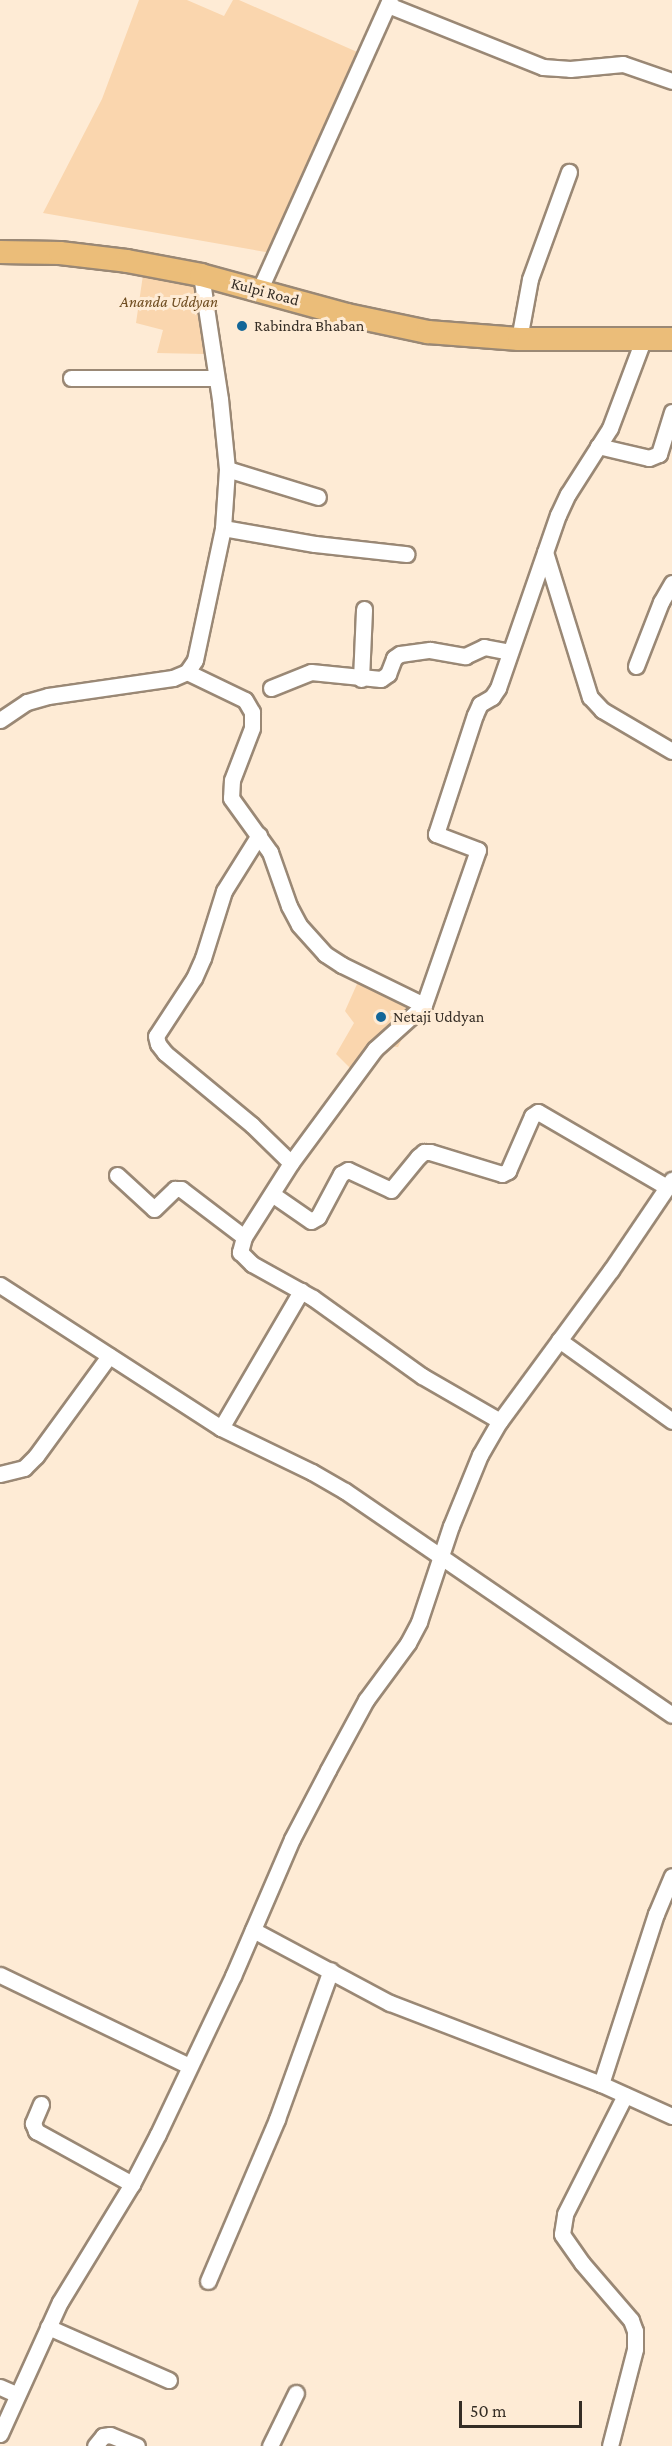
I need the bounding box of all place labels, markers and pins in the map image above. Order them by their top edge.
place label: Rabindra Bhaban [254,316,364,336]
marker: Rabindra Bhaban [235,319,249,333]
place label: Netaji Uddyan [393,1007,484,1027]
marker: Netaji Uddyan [374,1010,388,1024]

